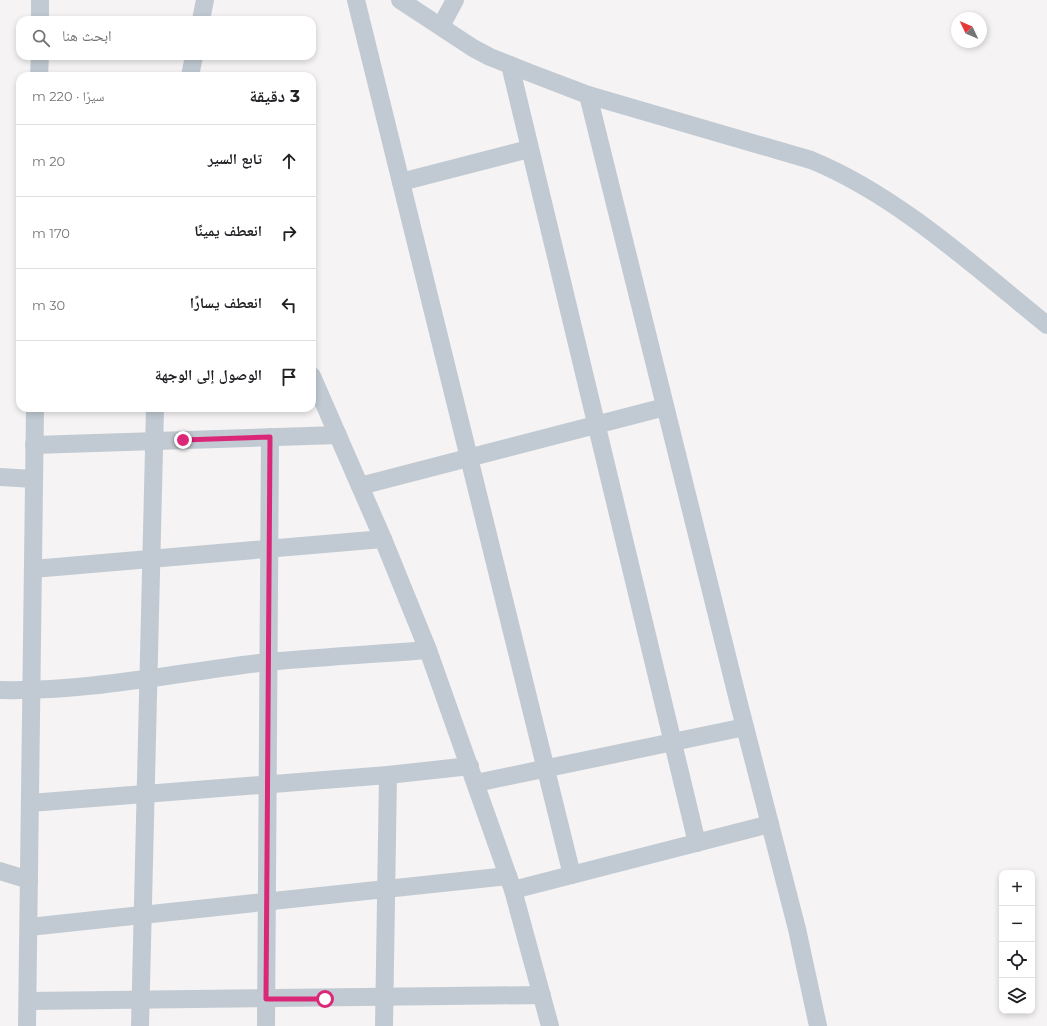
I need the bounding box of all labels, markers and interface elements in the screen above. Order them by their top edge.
north arrow [951,12,987,48]
search box [16,16,316,60]
text: ابحث هنا [62,26,112,45]
icon: search [30,27,52,49]
text: 3 دقيقة [249,86,300,106]
text: سيرًا · 220 m [32,88,104,104]
text: تابع السير [208,149,262,168]
icon: ahead [278,150,300,172]
text: 20 m [32,153,65,169]
text: انعطف يمينًا [194,221,262,240]
icon: right [278,222,300,244]
text: 170 m [32,225,70,241]
text: انعطف يسارًا [190,293,262,312]
icon: left [278,294,300,316]
text: 30 m [32,297,65,313]
text: الوصول إلى الوجهة [155,365,262,384]
icon: arrive [278,366,300,388]
route end [174,431,192,449]
map controls [999,870,1035,1014]
button: + [999,870,1035,906]
button: − [999,906,1035,942]
button: locate [999,942,1035,978]
button: layers [999,978,1035,1014]
route start [316,990,334,1008]

